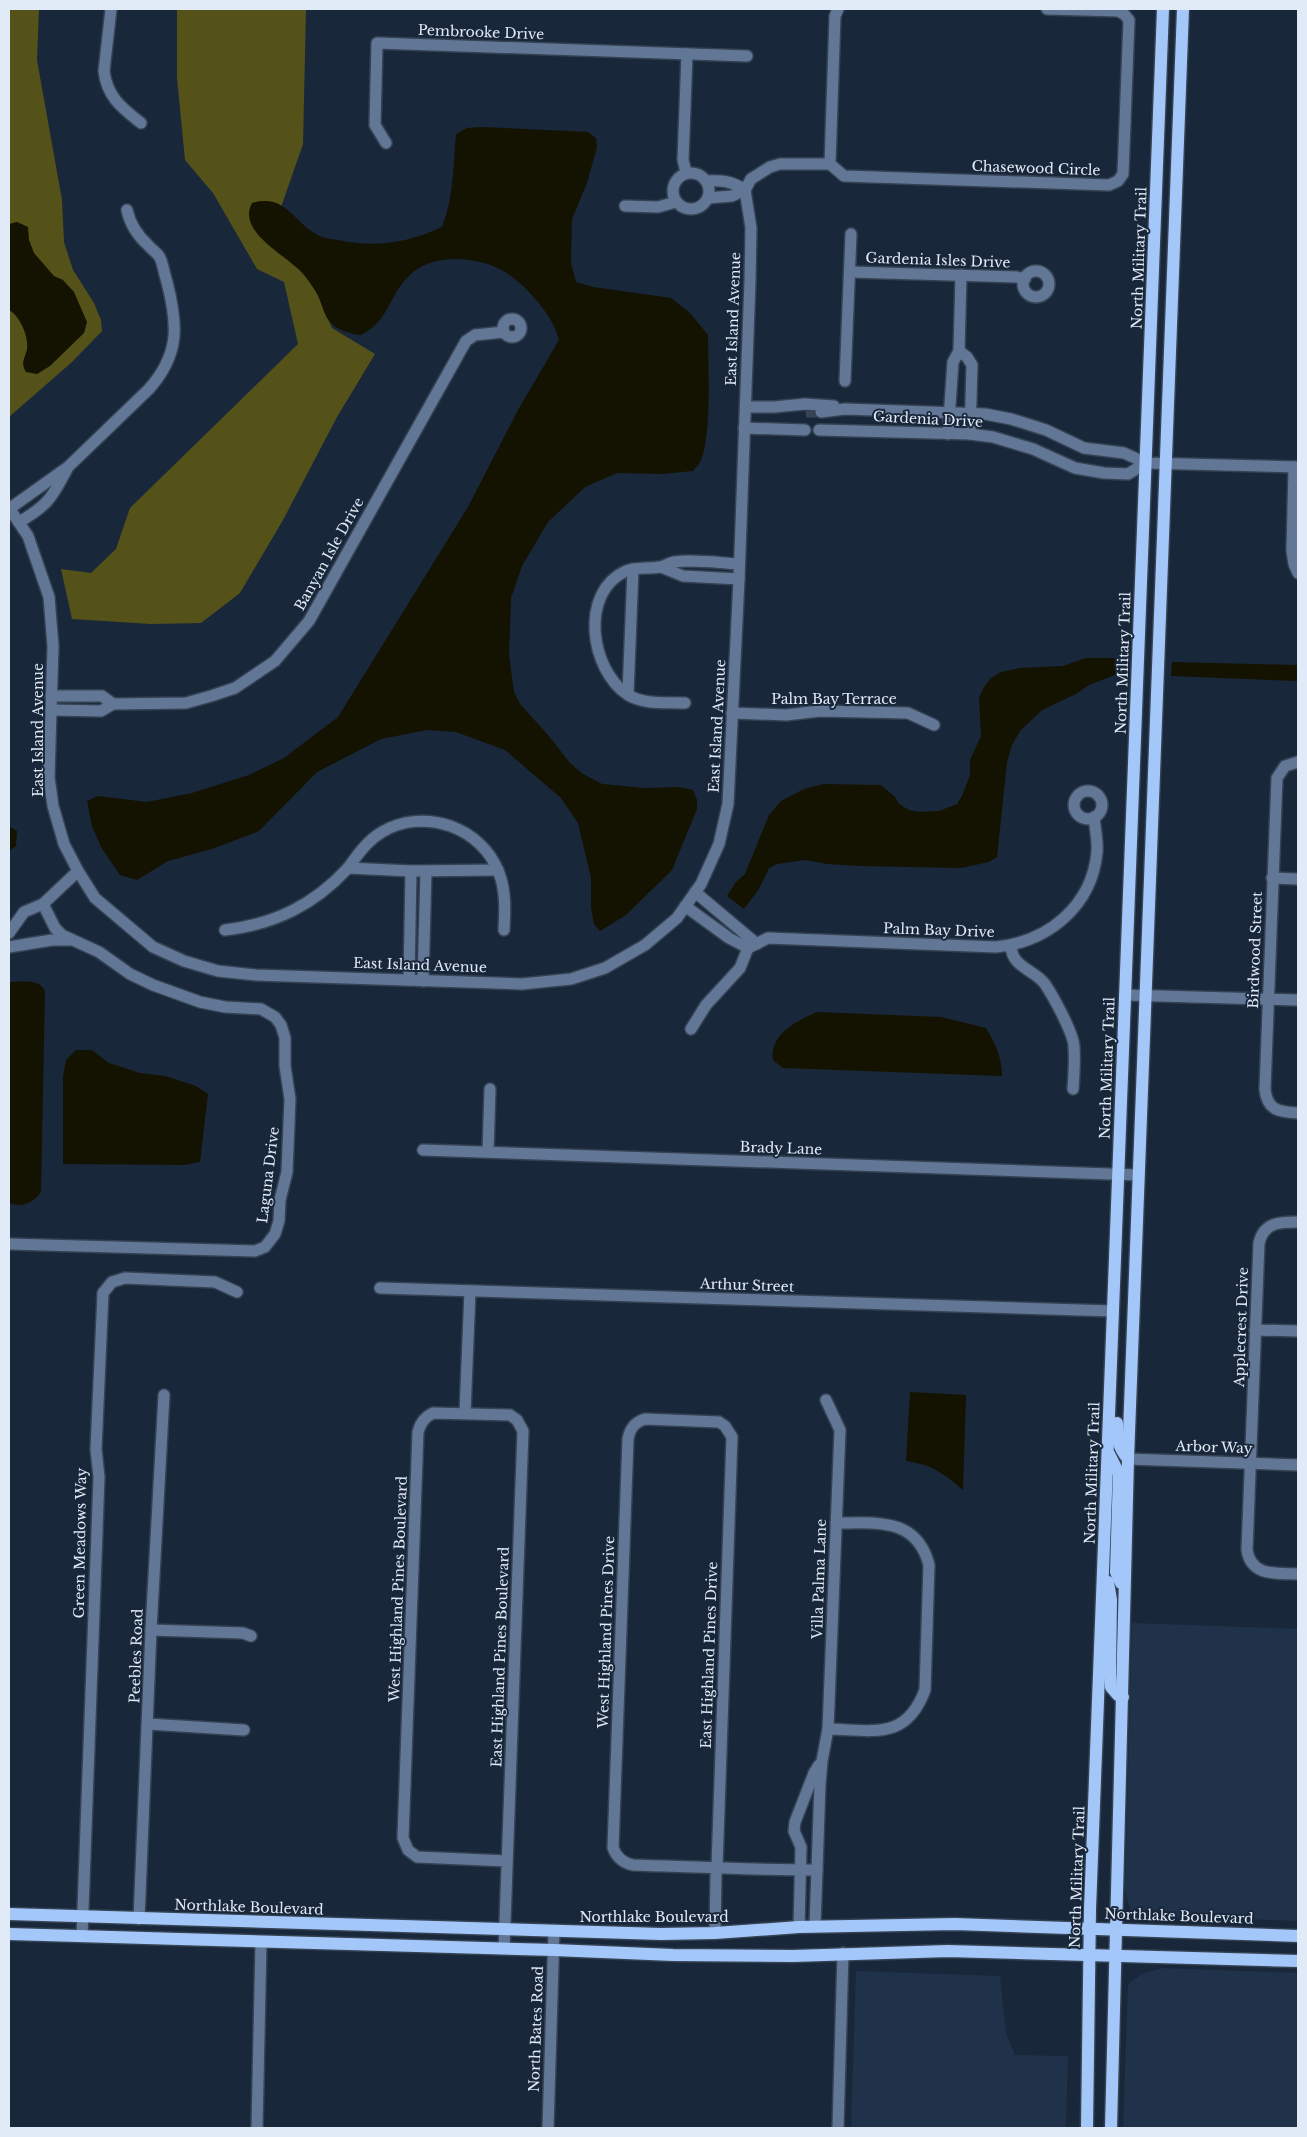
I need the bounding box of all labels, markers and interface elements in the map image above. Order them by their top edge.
street label: Pembrooke Drive [418,21,544,43]
street label: Chasewood Circle [971,157,1101,179]
street label: North Military Trail [1128,186,1150,329]
street label: Gardenia Isles Drive [865,248,1011,272]
street label: East Island Avenue [722,252,744,386]
street label: Gardenia Drive [873,407,983,431]
street label: Banyan Isle Drive [290,494,368,614]
street label: North Military Trail [1112,591,1134,734]
street label: East Island Avenue [705,659,729,793]
street label: East Island Avenue [29,663,47,797]
street label: Palm Bay Terrace [771,690,897,708]
street label: Birdwood Street [1244,891,1266,1009]
street label: Palm Bay Drive [883,919,995,941]
street label: East Island Avenue [353,954,487,976]
street label: North Military Trail [1096,996,1118,1139]
street label: Laguna Drive [253,1126,283,1224]
street label: Brady Lane [739,1138,823,1158]
street label: Applecrest Drive [1230,1267,1252,1388]
street label: Arthur Street [699,1274,795,1296]
street label: North Military Trail [1081,1401,1103,1544]
street label: Arbor Way [1174,1437,1253,1457]
street label: Green Meadows Way [70,1467,90,1618]
street label: West Highland Pines Boulevard [385,1475,411,1703]
street label: Villa Palma Lane [808,1519,830,1640]
street label: West Highland Pines Drive [594,1535,618,1730]
street label: East Highland Pines Boulevard [487,1546,513,1768]
street label: East Highland Pines Drive [697,1561,721,1749]
street label: Peebles Road [125,1608,147,1704]
street label: North Military Trail [1066,1805,1088,1948]
street label: Northlake Boulevard [174,1895,324,1919]
street label: Northlake Boulevard [1104,1904,1254,1928]
street label: Northlake Boulevard [579,1908,729,1926]
street label: North Bates Road [525,1965,547,2092]

